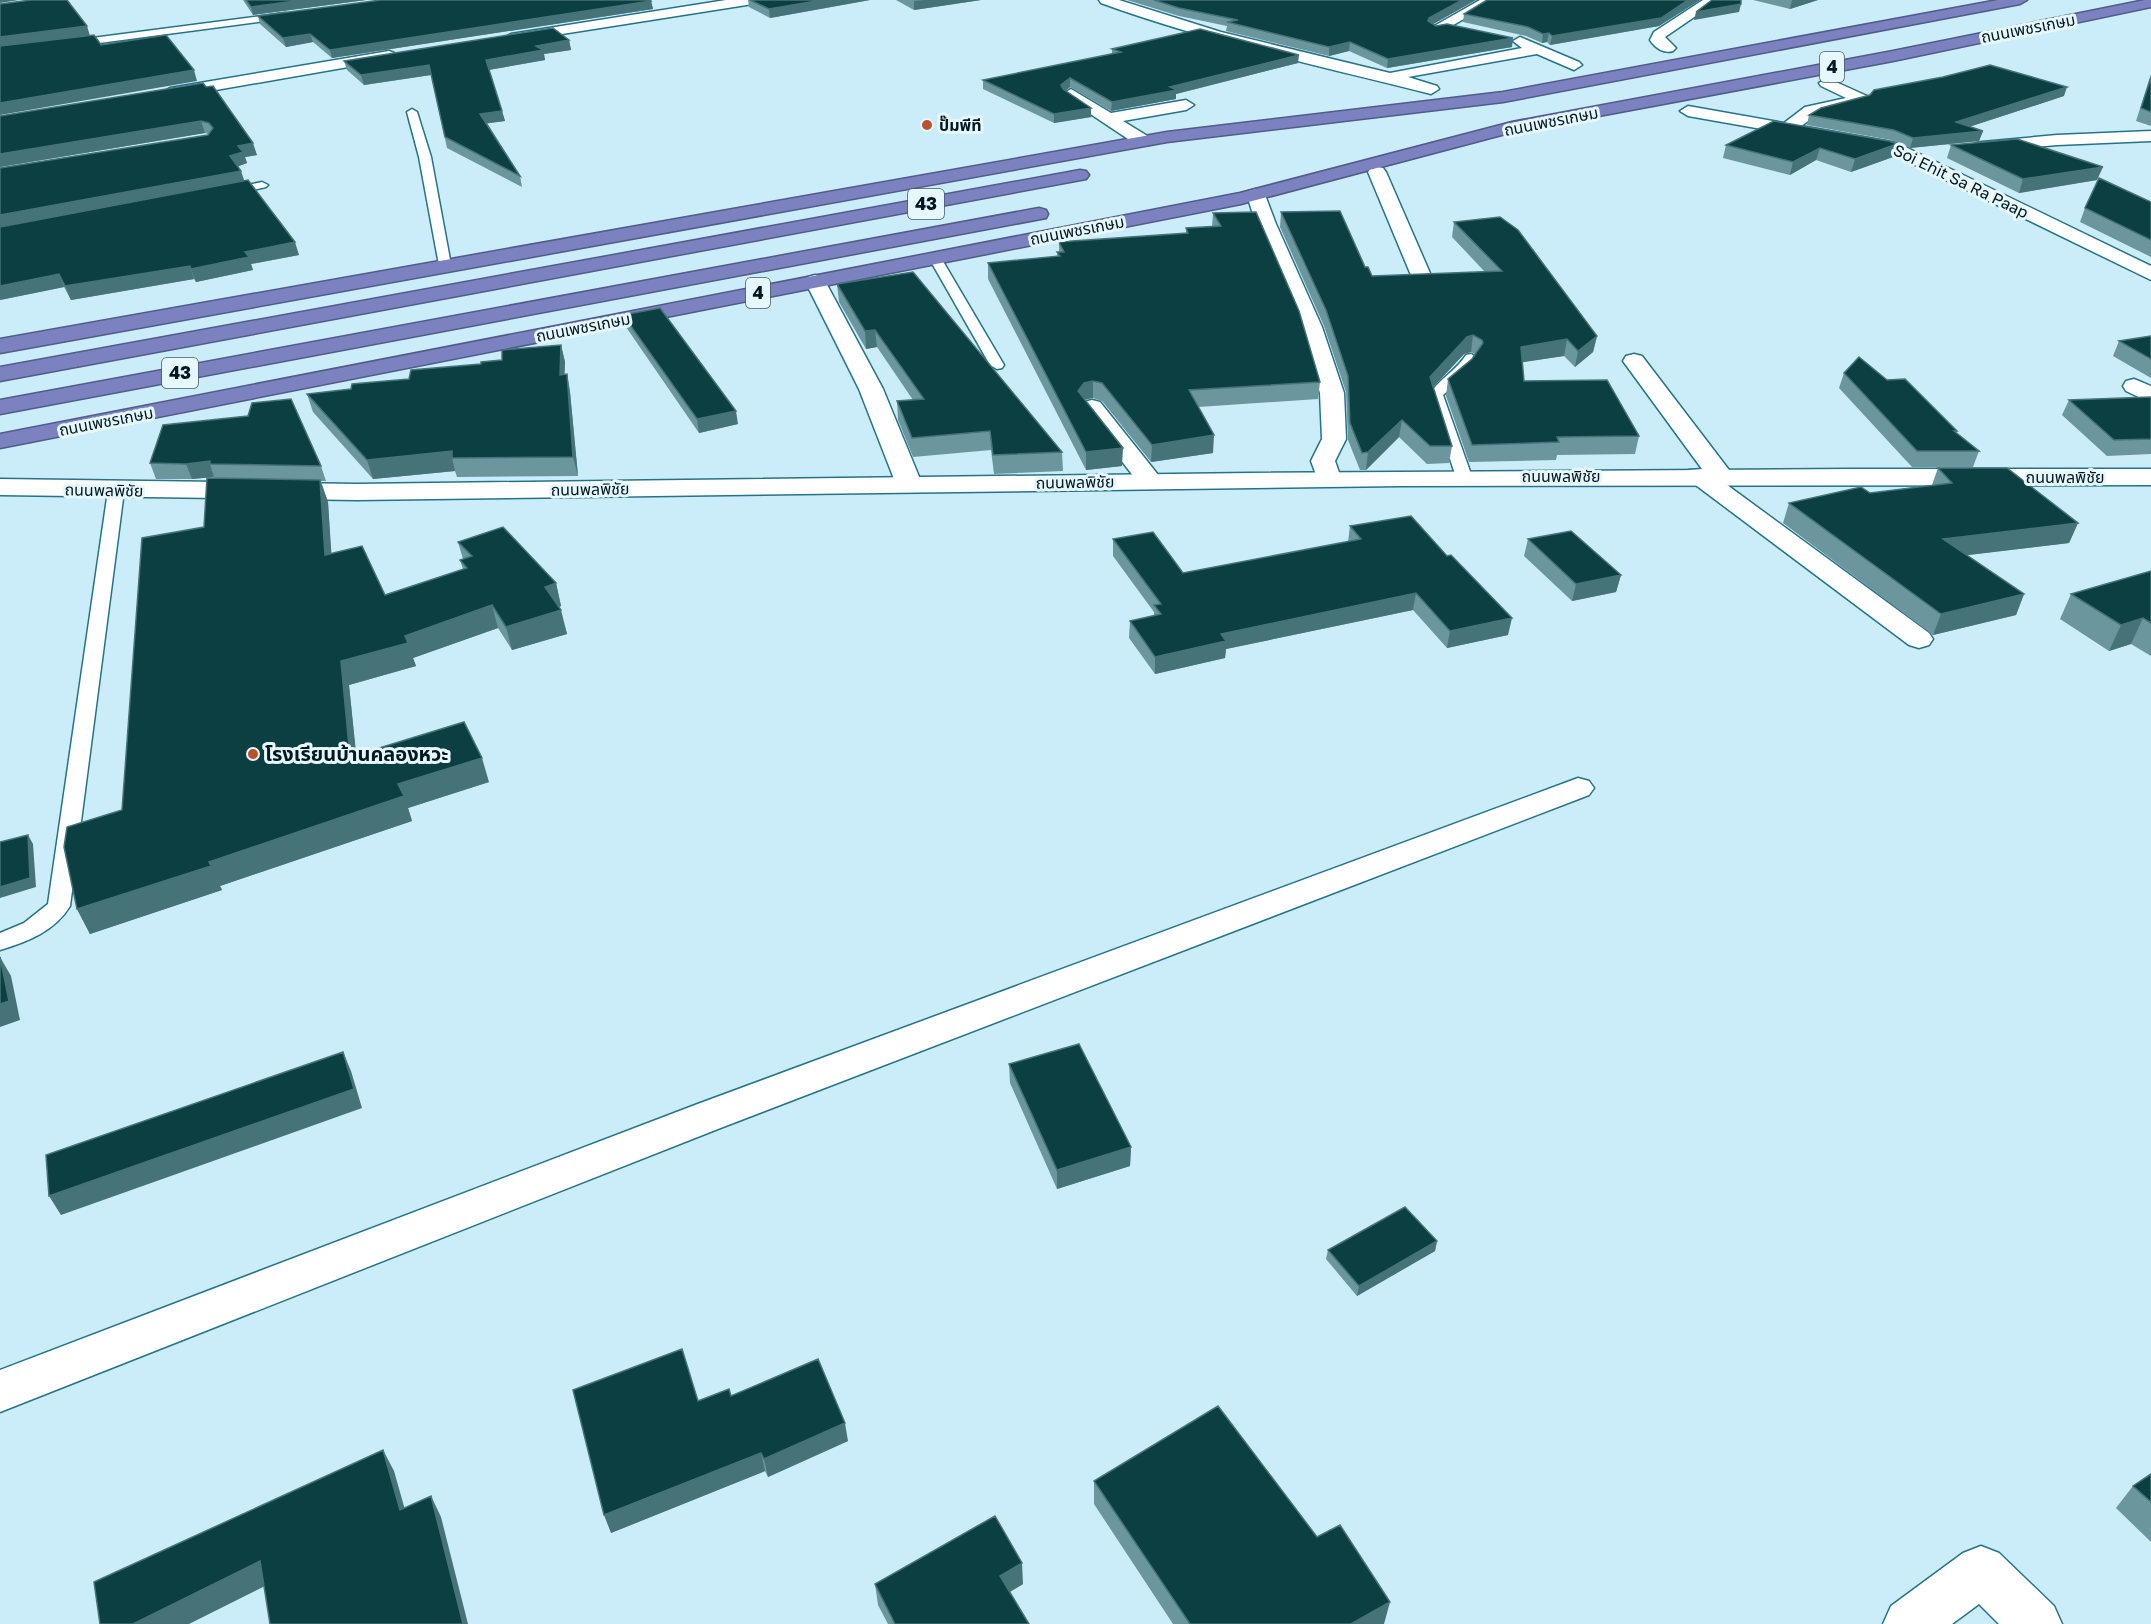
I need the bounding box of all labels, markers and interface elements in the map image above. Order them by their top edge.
street label: ถนนเพชรเกษม [1979,9,2077,47]
road number: 4 [1820,52,1844,82]
street label: ถนนเพชรเกษม [1502,102,1600,140]
place label: ปั๊มพีที [939,115,981,135]
marker: ปั๊มพีที [920,118,934,132]
street label: Soi Ehit Sa Ra Paap [1890,140,2032,222]
road number: 43 [908,189,944,219]
street label: ถนนเพชรเกษม [1028,211,1126,249]
road number: 4 [746,278,770,308]
street label: ถนนเพชรเกษม [534,308,632,346]
road number: 43 [162,358,198,388]
street label: ถนนเพชรเกษม [57,402,155,440]
street label: ถนนพลพิชัย [1522,466,1600,486]
street label: ถนนพลพิชัย [2026,467,2104,487]
street label: ถนนพลพิชัย [1035,471,1115,493]
street label: ถนนพลพิชัย [550,478,630,500]
street label: ถนนพลพิชัย [64,479,144,501]
place label: โรงเรียนบ้านคลองหวะ [265,741,449,765]
marker: โรงเรียนบ้านคลองหวะ [246,747,260,761]

